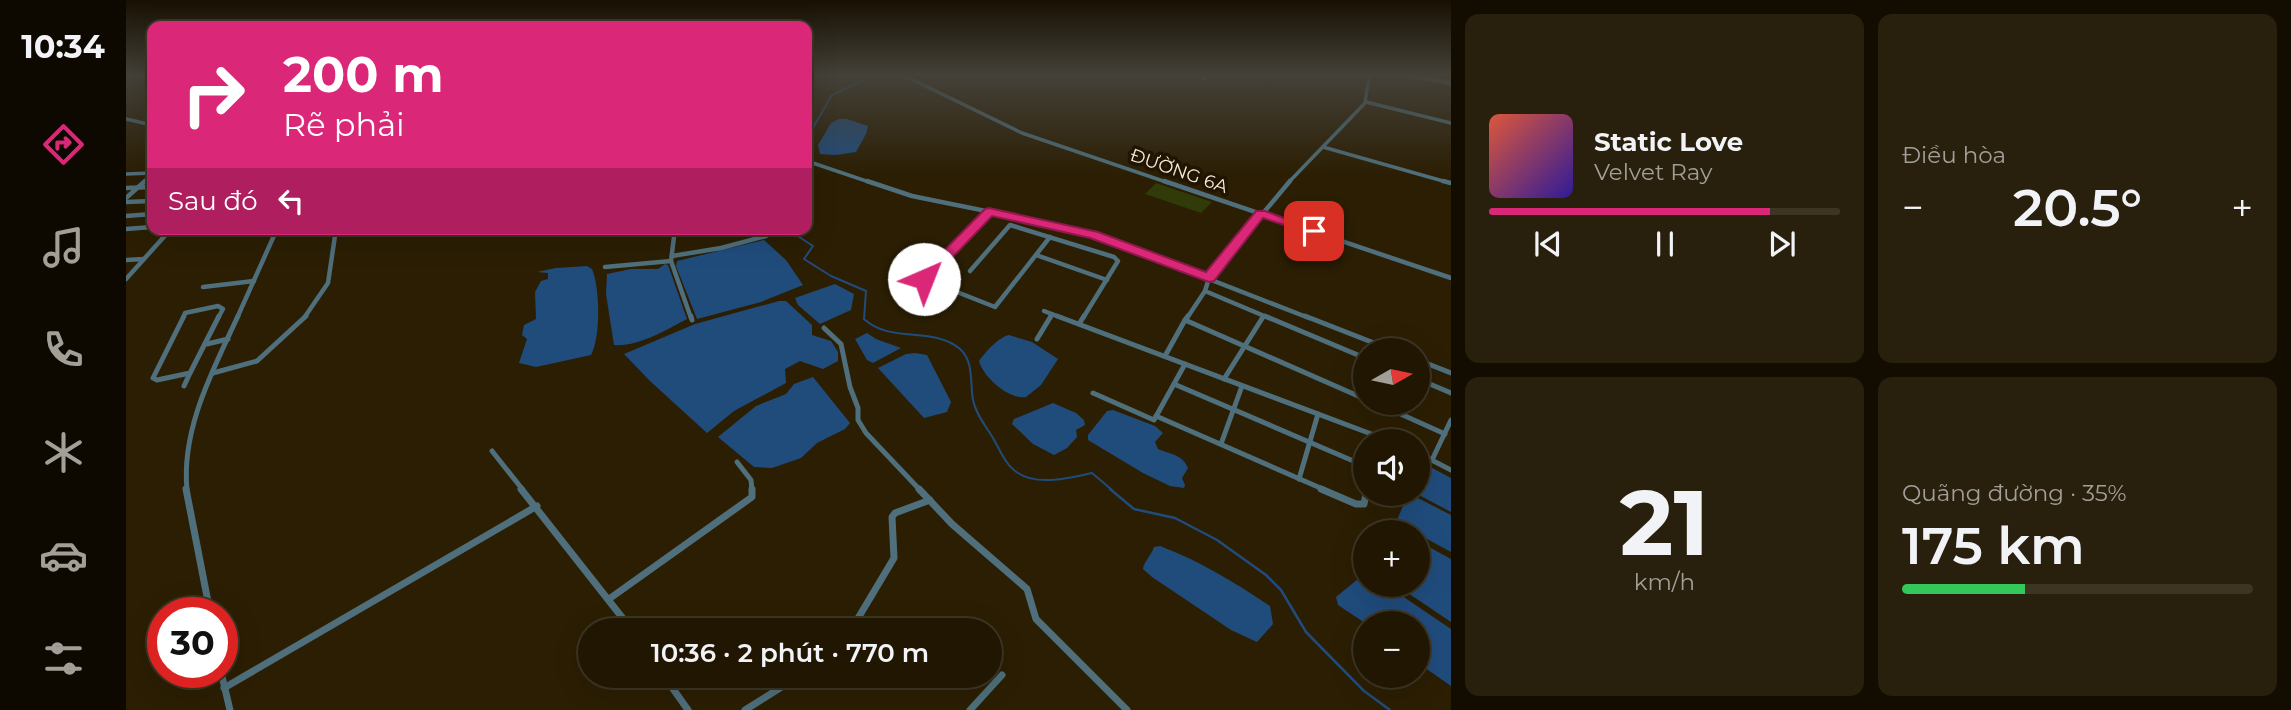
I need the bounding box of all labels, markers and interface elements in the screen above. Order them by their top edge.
text: 10:34 [21,27,105,66]
text: 200 m [283,45,444,104]
icon: right [168,49,259,140]
text: Rẽ phải [283,105,405,144]
icon: directions [39,120,88,169]
text: Static Love [1594,126,1743,158]
text: Điều hòa [1902,141,2006,169]
street label: ĐƯỜNG 6A [1127,144,1231,198]
text: Velvet Ray [1594,158,1712,186]
text: 20.5° [2013,176,2142,239]
icon: left [272,182,310,220]
text: − [1902,184,1924,231]
text: + [2231,184,2253,231]
text: Sau đó [168,185,258,217]
pin [1284,201,1344,261]
icon: arrive [1295,212,1333,250]
icon: music [39,223,88,272]
icon: previous [1529,225,1567,263]
icon: pause [1646,225,1684,263]
icon: next [1763,225,1801,263]
position arrow [887,242,961,316]
icon: phone [39,325,88,374]
north arrow [1353,338,1430,415]
map controls [1353,338,1430,688]
icon: climate [39,428,88,477]
button: sound [1353,429,1430,506]
text: 21 [1620,467,1709,578]
text: Quãng đường · 35% [1902,479,2127,507]
text: 175 km [1902,514,2085,577]
button: + [1353,520,1430,597]
icon: car [39,531,88,580]
text: km/h [1634,568,1695,596]
speed limit sign: 30 [147,597,238,688]
button: − [1353,611,1430,688]
icon: filters [39,634,88,683]
text: 10:36 · 2 phút · 770 m [651,637,929,669]

